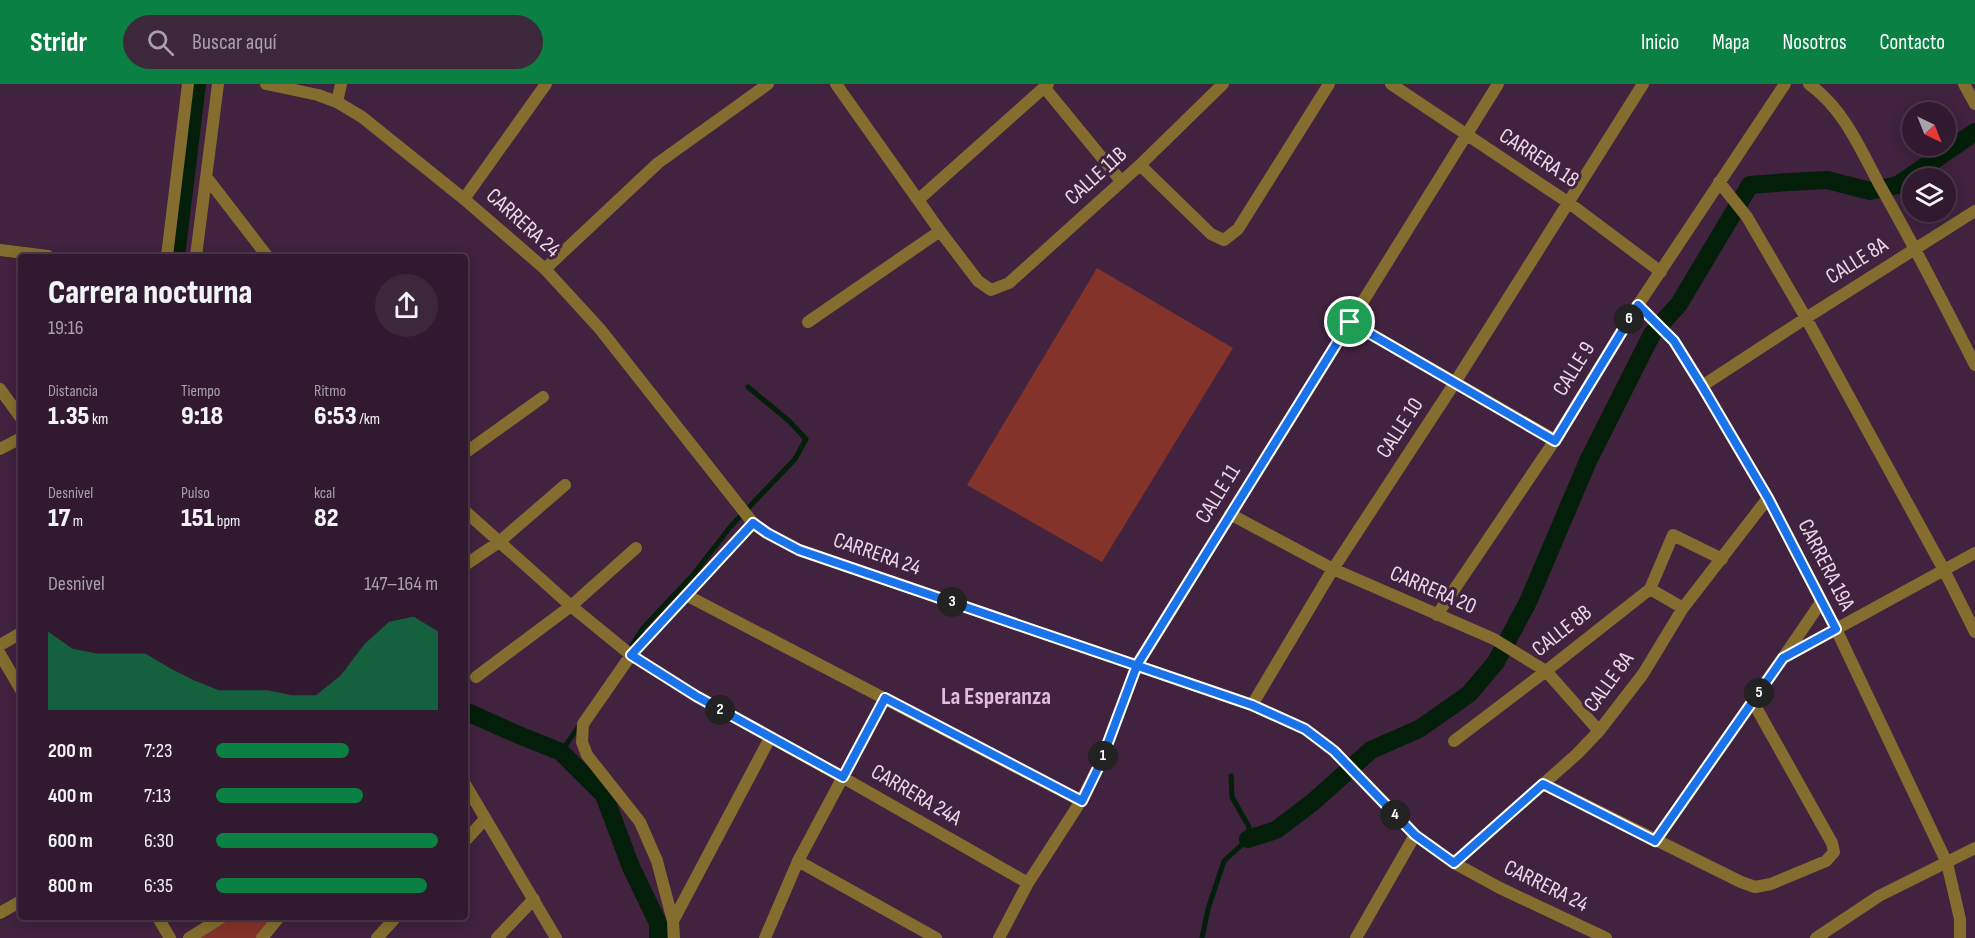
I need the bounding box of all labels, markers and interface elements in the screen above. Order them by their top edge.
search box [123,15,543,69]
text: Stridr [30,26,87,59]
icon: search [144,26,177,59]
text: Buscar aquí [192,29,277,56]
text: Inicio [1641,30,1679,55]
text: Mapa [1712,30,1750,55]
text: Nosotros [1783,30,1847,55]
text: Contacto [1880,30,1945,55]
north arrow [1902,102,1956,156]
map controls [1902,102,1956,222]
street label: CARRERA 18 [1494,122,1584,194]
street label: CALLE 11B [1059,141,1133,211]
button: layers [1902,168,1956,222]
street label: CARRERA 24 [480,183,566,263]
street label: CALLE 8A [1821,231,1893,290]
text: Carrera nocturna [48,273,252,313]
button: share [375,274,438,337]
pin [1324,296,1375,347]
pin: 6 [1614,304,1644,334]
icon: arrive [1333,305,1366,338]
text: 6 [1625,309,1633,328]
text: 19:16 [48,316,83,340]
street label: CALLE 9 [1547,337,1601,401]
text: Distancia [48,382,98,401]
text: Tiempo [181,382,220,401]
text: Ritmo [314,382,346,401]
street label: CALLE 10 [1371,393,1429,463]
text: 1.35 [48,401,89,432]
text: 9:18 [181,401,223,432]
text: 6:53 [314,401,357,432]
text: km [89,410,108,429]
text: /km [357,410,380,429]
street label: CALLE 11 [1189,459,1247,528]
text: Desnivel [48,484,93,503]
text: Pulso [181,484,210,503]
text: kcal [314,484,335,503]
text: 17 [48,503,70,534]
text: 151 [181,503,214,534]
text: 82 [314,503,339,534]
text: m [70,512,83,531]
text: bpm [214,512,240,531]
street label: CARRERA 19A [1791,515,1861,616]
street label: CARRERA 24 [830,526,924,582]
street label: CARRERA 20 [1386,560,1480,620]
text: Desnivel [48,572,105,596]
text: 147–164 m [364,572,438,596]
pin: 3 [937,587,967,617]
text: 3 [948,592,956,611]
street label: CALLE 8B [1527,599,1597,663]
street label: CALLE 8A [1578,646,1640,717]
pin: 5 [1744,678,1774,708]
district label: La Esperanza [941,682,1051,711]
text: 5 [1755,683,1763,702]
pin: 2 [705,695,735,725]
text: 2 [716,700,724,719]
text: 200 m [48,739,92,763]
text: 7:23 [144,739,172,763]
pin: 1 [1088,741,1118,771]
text: 1 [1100,746,1106,765]
street label: CARRERA 24A [866,758,967,832]
text: 400 m [48,784,93,808]
text: 7:13 [144,784,171,808]
pin: 4 [1380,800,1410,830]
text: 4 [1391,805,1399,824]
text: 600 m [48,829,93,853]
text: 6:30 [144,829,174,853]
street label: CARRERA 24 [1499,854,1593,918]
text: 800 m [48,874,93,898]
text: 6:35 [144,874,173,898]

